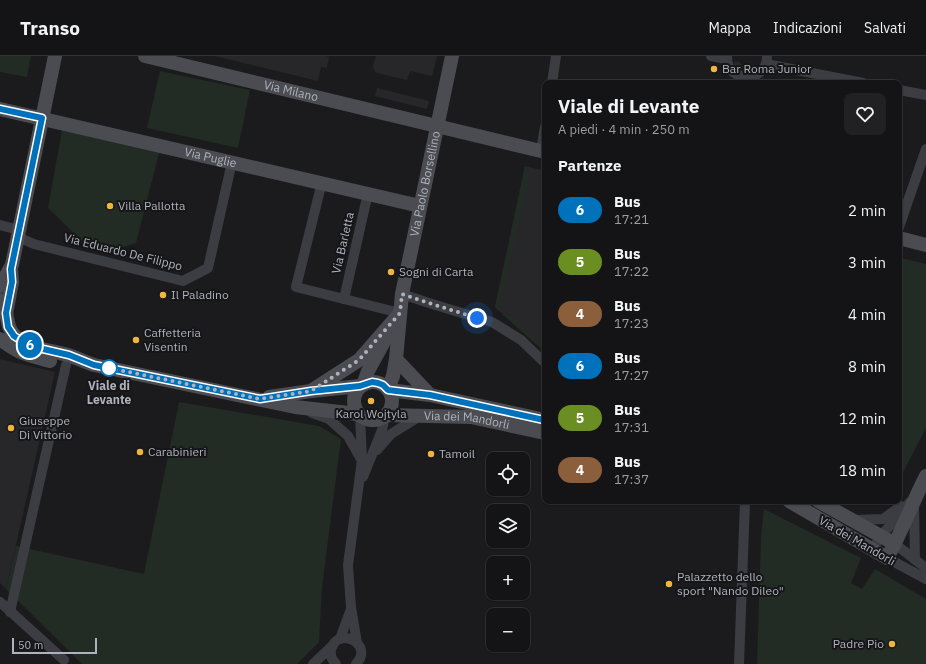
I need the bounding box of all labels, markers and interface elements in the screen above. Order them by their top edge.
text: Transo [20,16,80,40]
text: Mappa [709,19,751,37]
text: Indicazioni [773,19,842,37]
text: Salvati [864,19,906,37]
place label: Bar Roma Junior [722,61,812,76]
marker: Bar Roma Junior [709,64,719,74]
street label: Via Milano [262,77,320,104]
button: heart [844,93,886,135]
text: Viale di Levante [558,94,699,118]
text: A piedi · 4 min · 250 m [558,121,690,138]
street label: Via Paolo Borsellino [406,129,443,238]
street label: Via Puglie [183,144,238,170]
text: Partenze [558,156,621,175]
text: Bus [614,192,641,211]
place label: Villa Pallotta [118,198,186,213]
marker: Villa Pallotta [105,201,115,211]
text: 6 [576,201,584,219]
text: 2 min [848,201,886,220]
street label: Via Barletta [328,210,357,275]
text: 17:21 [614,211,649,228]
street label: Via Eduardo De Filippo [62,230,184,274]
text: Bus [614,244,641,263]
text: 5 [576,253,584,271]
text: 3 min [848,253,886,272]
text: 17:22 [614,263,649,280]
place label: Sogni di Carta [399,264,474,279]
marker: Sogni di Carta [386,267,396,277]
place label: Il Paladino [171,287,229,302]
marker: Il Paladino [158,290,168,300]
text: Bus [614,296,641,315]
text: 4 [576,305,584,323]
text: 4 min [848,305,886,324]
your location [467,308,487,328]
text: 17:23 [614,315,649,332]
place label: Caffetteria Visentin [144,325,201,354]
line badge: 6 [17,332,43,358]
marker: Caffetteria Visentin [131,335,141,345]
text: 6 [26,336,34,354]
text: Bus [614,348,641,367]
text: 6 [576,357,584,375]
text: 8 min [848,357,886,376]
marker: Viale di Levante [100,359,118,377]
text: 17:27 [614,367,649,384]
place label: Viale di Levante [87,378,131,407]
marker: Karol Wojtyla [366,396,376,406]
text: Bus [614,400,641,419]
place label: Karol Wojtyla [335,406,407,421]
street label: Via dei Mandorli [424,408,511,432]
text: 5 [576,409,584,427]
text: 12 min [839,409,886,428]
place label: Giuseppe Di Vittorio [19,413,73,442]
text: 17:31 [614,419,649,436]
marker: Giuseppe Di Vittorio [6,423,16,433]
place label: Carabinieri [148,444,206,459]
place label: Tamoil [439,446,475,461]
marker: Carabinieri [135,447,145,457]
marker: Tamoil [426,449,436,459]
map controls [486,452,530,652]
button: locate [486,452,530,496]
text: Bus [614,452,641,471]
text: 4 [576,461,584,479]
text: 18 min [839,461,886,480]
text: 17:37 [614,471,649,488]
button: layers [486,504,530,548]
street label: Via dei Mandorli [816,513,898,569]
button: + [486,556,530,600]
place label: Palazzetto dello sport "Nando Dileo" [677,569,784,598]
marker: Palazzetto dello sport "Nando Dileo" [664,579,674,589]
button: − [486,608,530,652]
scale bar [12,636,97,655]
place label: Padre Pio [833,636,884,651]
text: 50 m [18,638,43,652]
marker: Padre Pio [887,639,897,649]

